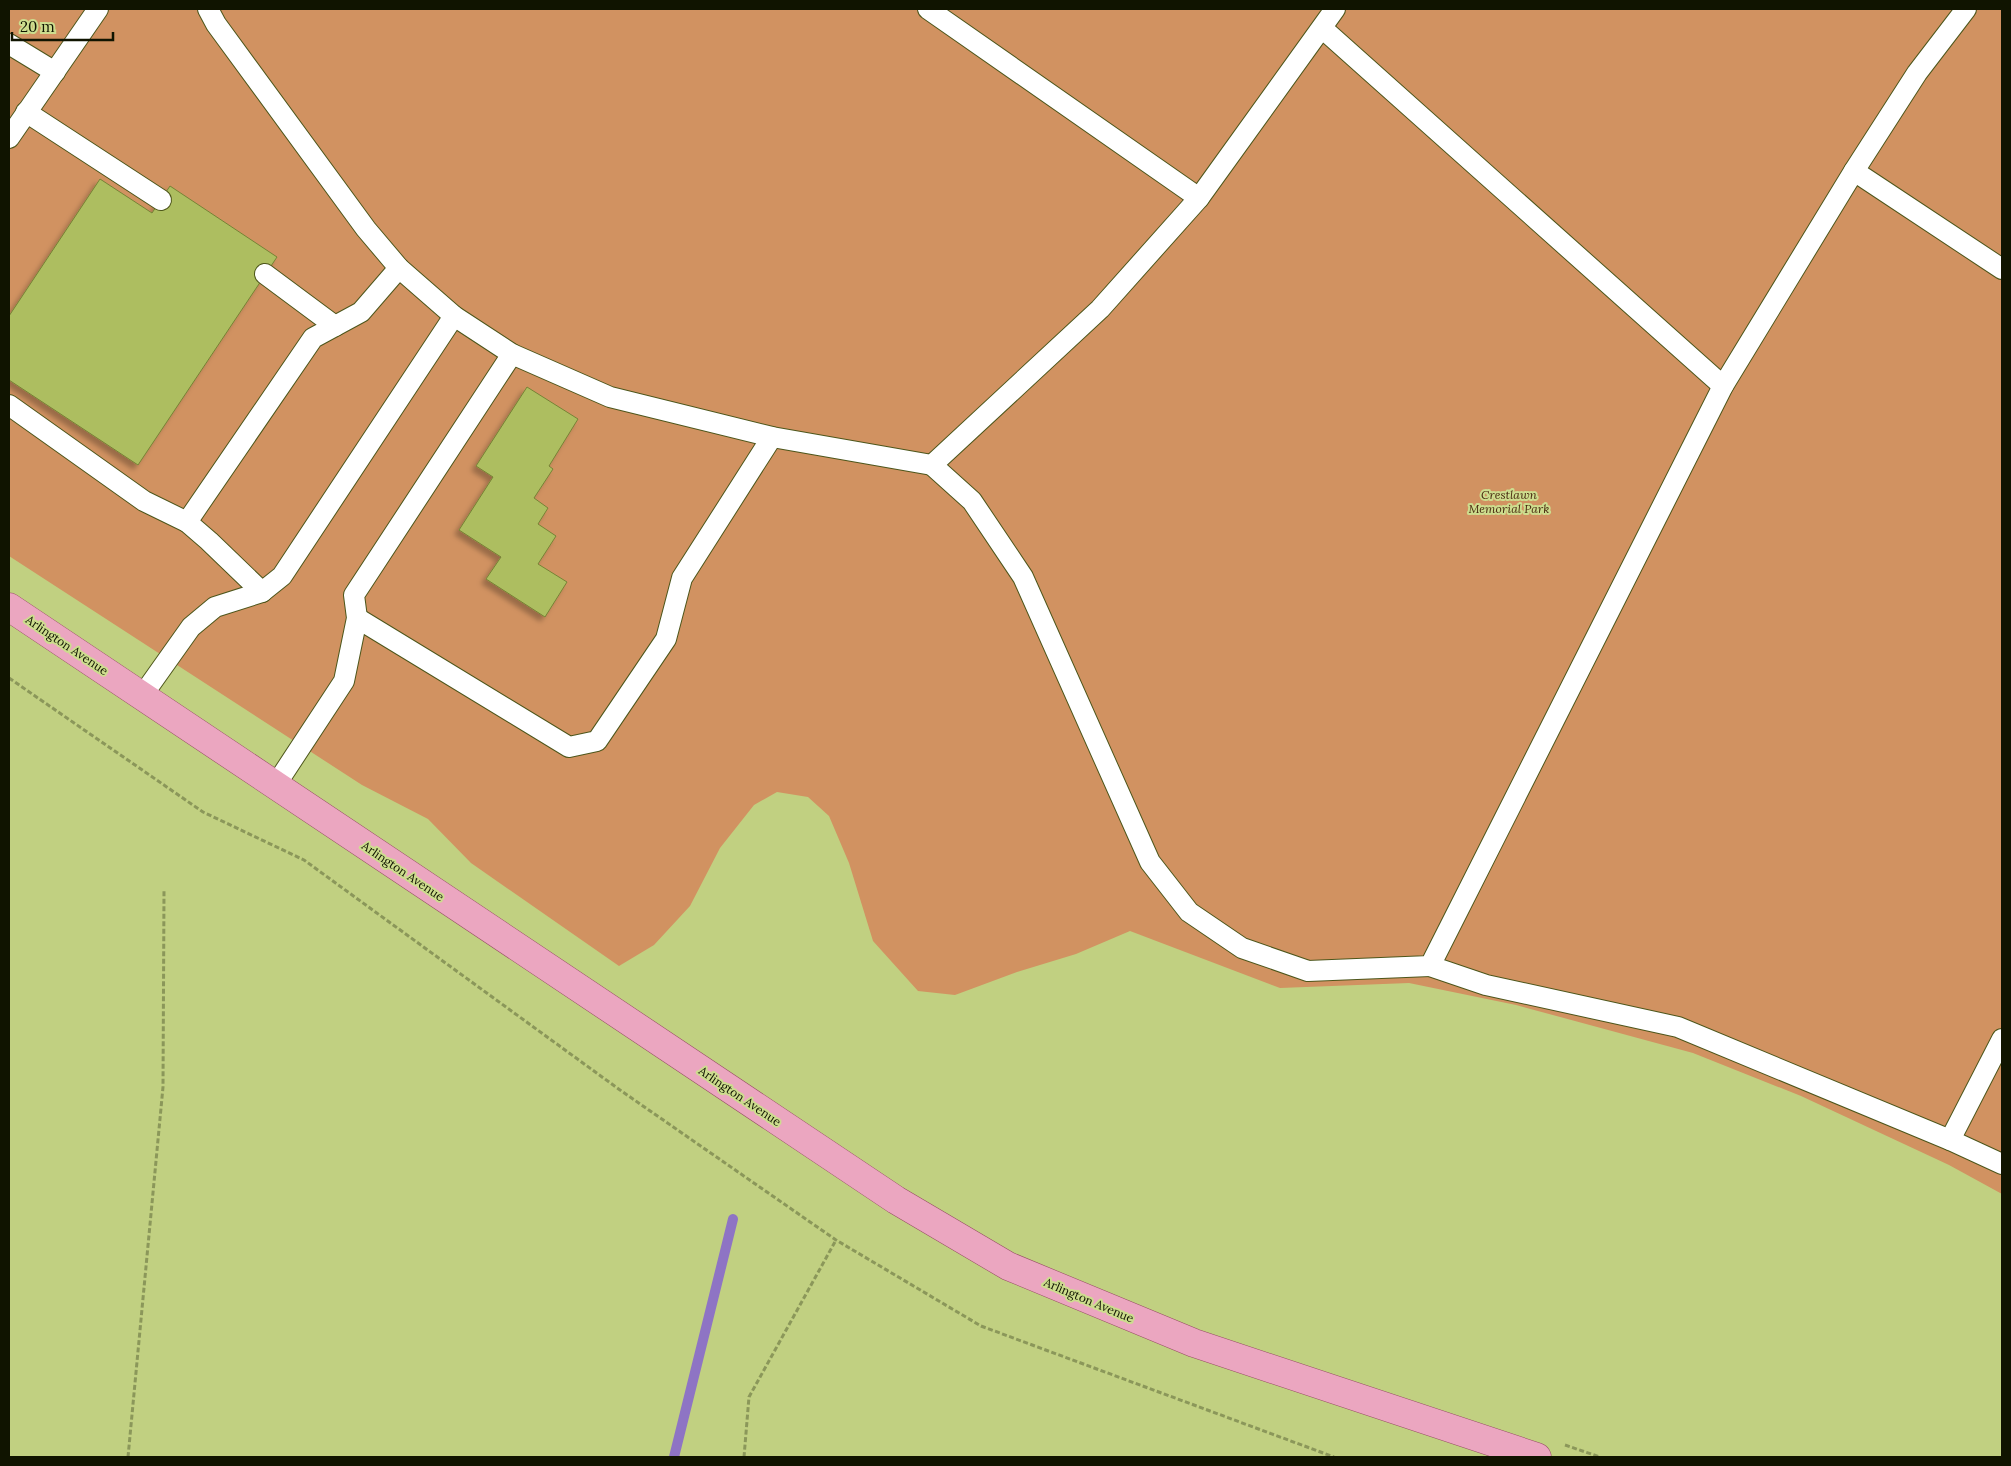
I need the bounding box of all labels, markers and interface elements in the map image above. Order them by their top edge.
scale bar [12,10,114,42]
text: 20 m [20,17,55,36]
park label: Crestlawn Memorial Park [1469,487,1549,516]
street label: Arlington Avenue [22,611,111,678]
street label: Arlington Avenue [358,837,447,904]
street label: Arlington Avenue [695,1062,784,1129]
street label: Arlington Avenue [1041,1274,1137,1326]

